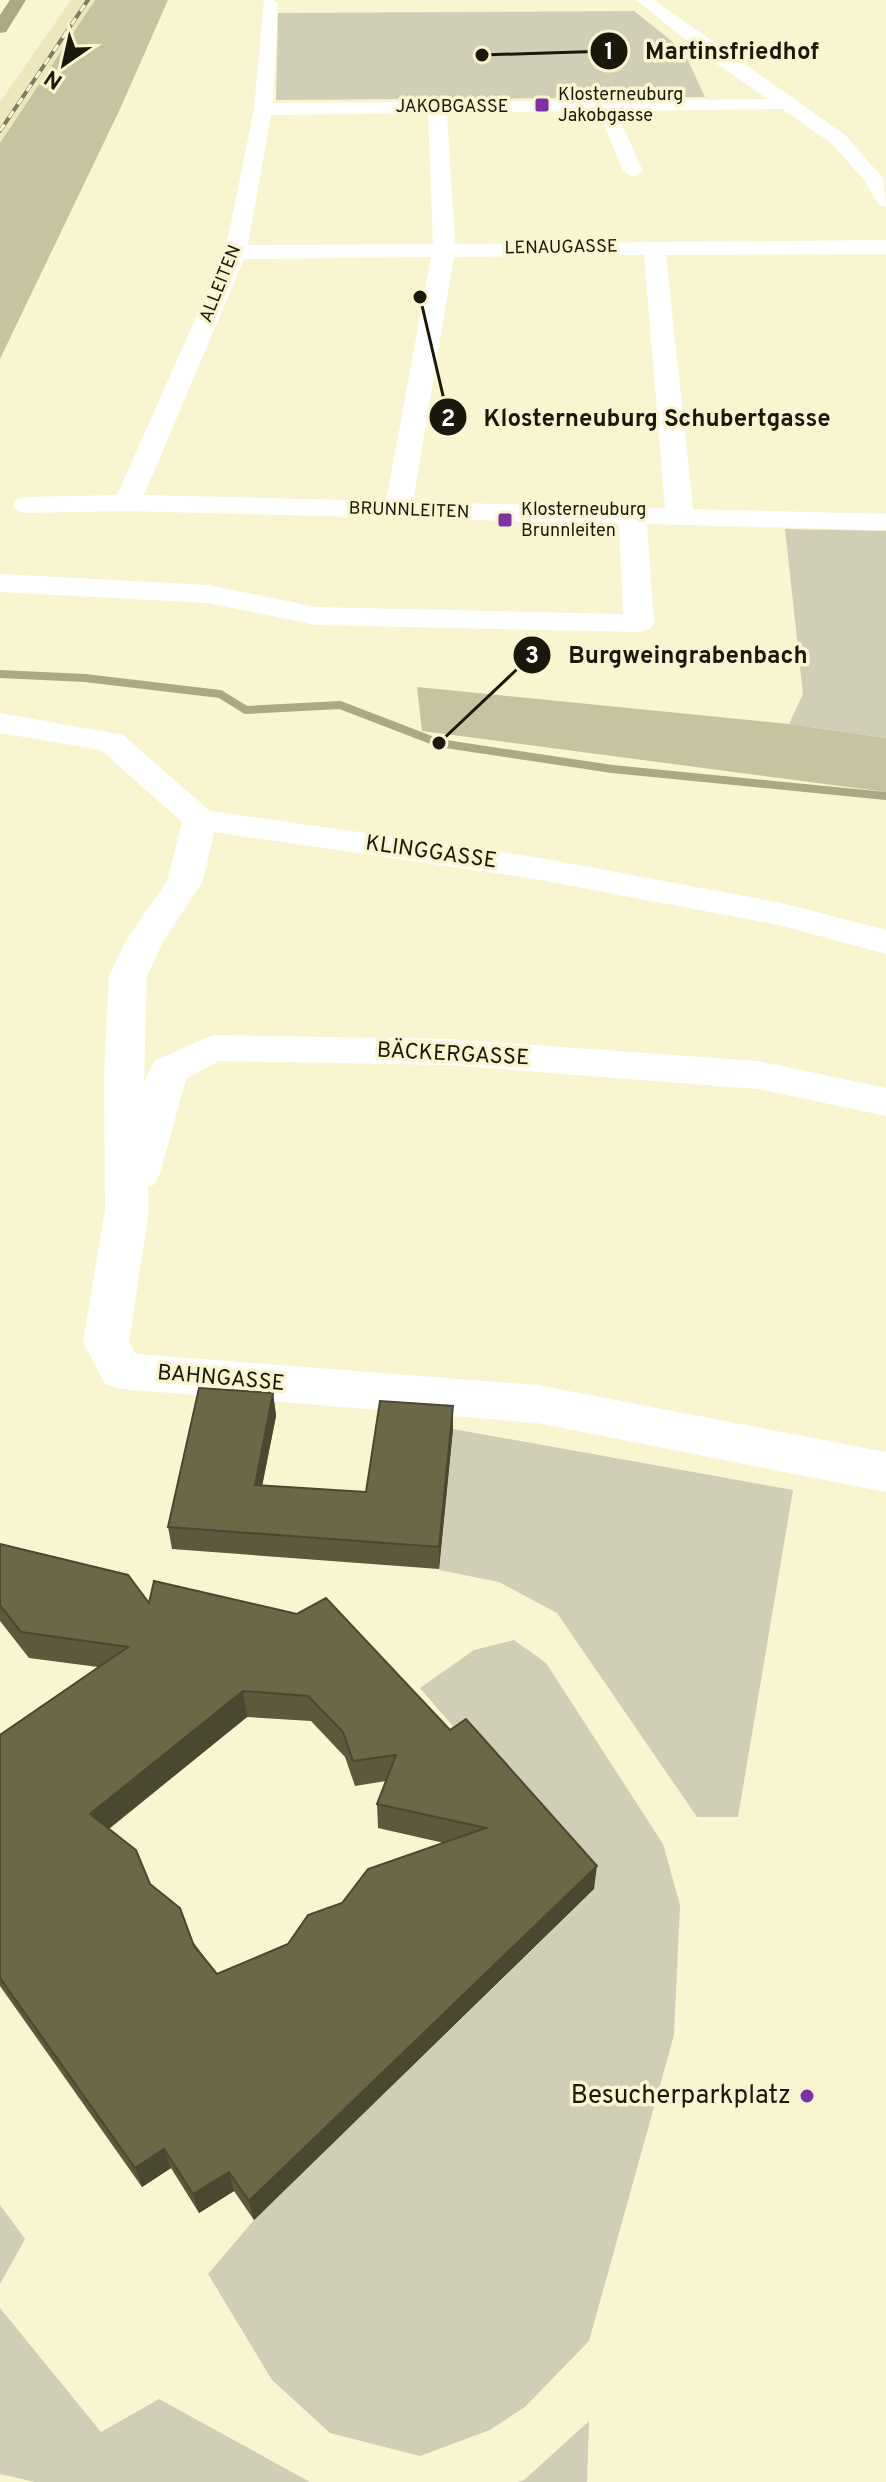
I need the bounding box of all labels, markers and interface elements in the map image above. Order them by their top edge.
north arrow [24,24,104,104]
callout: Martinsfriedhof [589,27,835,75]
text: 1 [604,38,614,68]
text: Martinsfriedhof [645,38,819,68]
text: N [40,63,68,94]
place label: Klosterneuburg Jakobgasse [558,84,683,128]
street label: JAKOBGASSE [395,96,509,119]
marker: Klosterneuburg Jakobgasse [533,96,551,114]
street label: LENAUGASSE [504,236,618,260]
street label: ALLEITEN [195,242,247,326]
callout: Klosterneuburg Schubertgasse [428,393,847,441]
text: 2 [441,405,455,435]
text: Klosterneuburg Schubertgasse [483,405,831,435]
street label: BRUNNLEITEN [348,497,470,525]
place label: Klosterneuburg Brunnleiten [521,499,646,543]
marker: Klosterneuburg Brunnleiten [496,511,514,529]
callout: Burgweingrabenbach [512,631,824,679]
text: 3 [525,642,539,672]
text: Burgweingrabenbach [568,642,808,672]
street label: KLINGGASSE [364,830,498,876]
street label: BÄCKERGASSE [376,1036,530,1072]
street label: BAHNGASSE [156,1360,286,1398]
place label: Besucherparkplatz [571,2080,791,2113]
marker: Besucherparkplatz [798,2087,816,2105]

